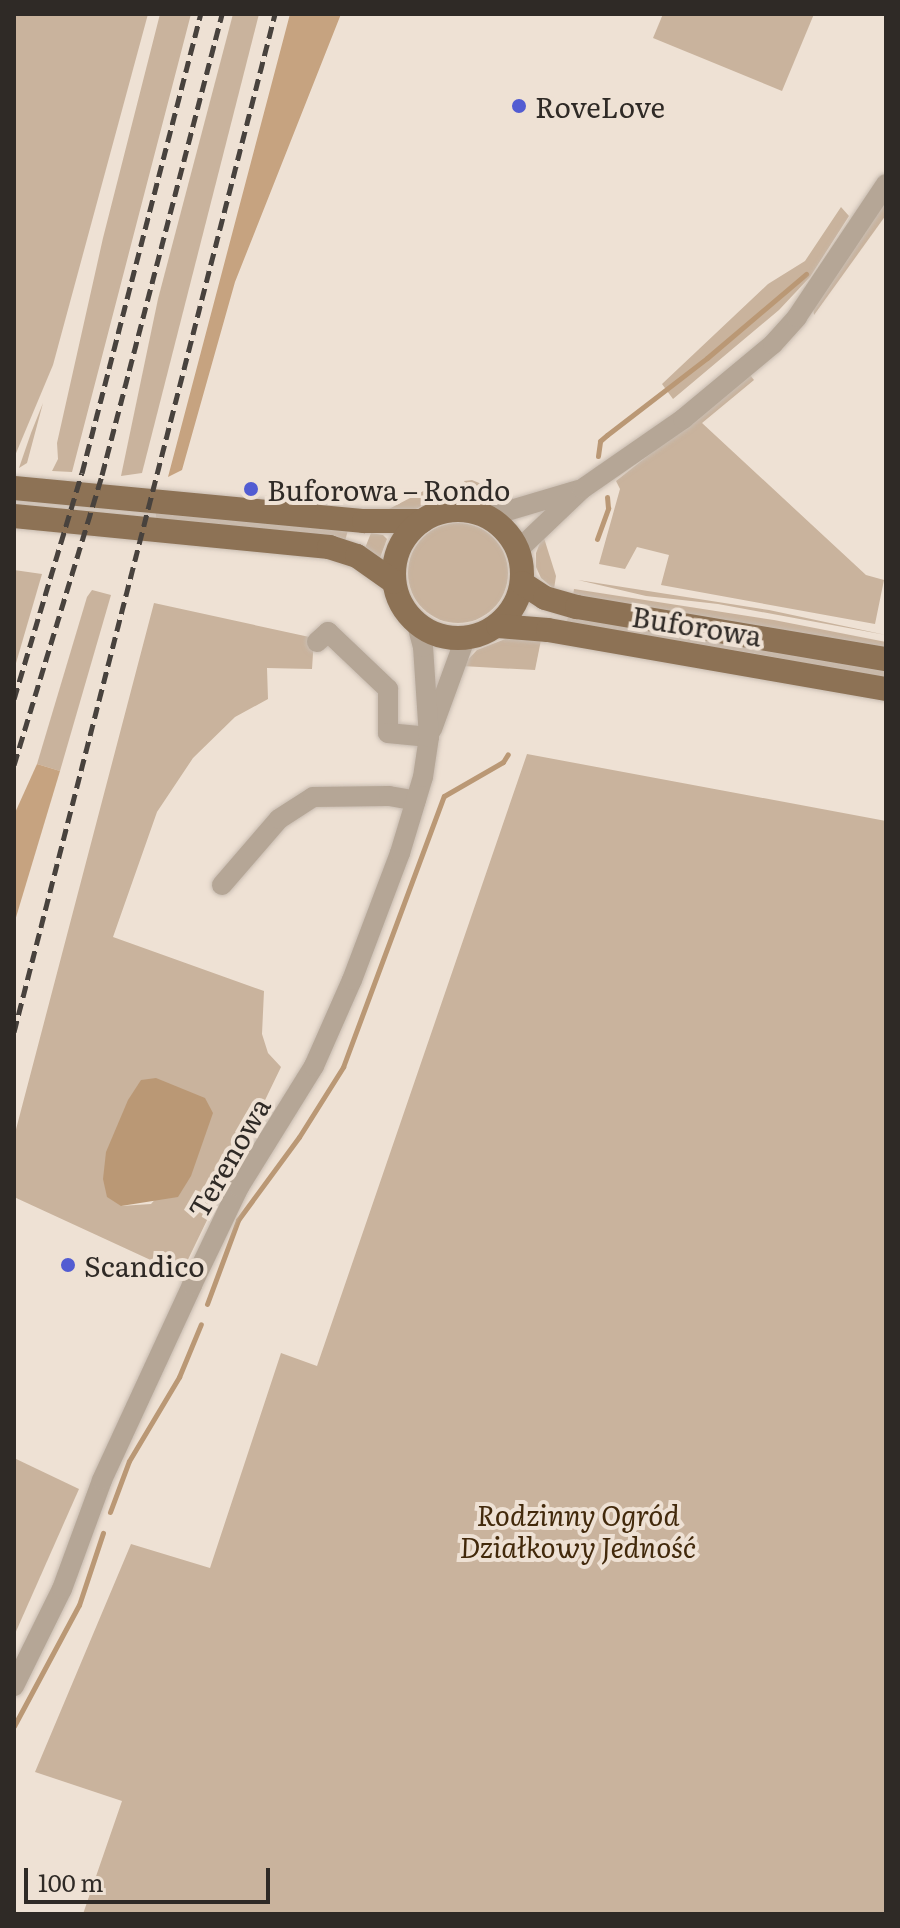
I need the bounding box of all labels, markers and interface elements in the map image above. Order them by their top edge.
place label: RoveLove [535,89,665,123]
marker: RoveLove [510,97,528,115]
place label: Buforowa – Rondo [267,472,510,506]
marker: Buforowa – Rondo [242,480,260,498]
street label: Buforowa [630,598,764,652]
street label: Terenowa [180,1091,276,1223]
place label: Scandico [84,1248,205,1282]
marker: Scandico [59,1256,77,1274]
park label: Rodzinny Ogród Działkowy Jedność [460,1497,696,1563]
scale bar [28,1852,274,1902]
text: 100 m [38,1864,104,1899]

